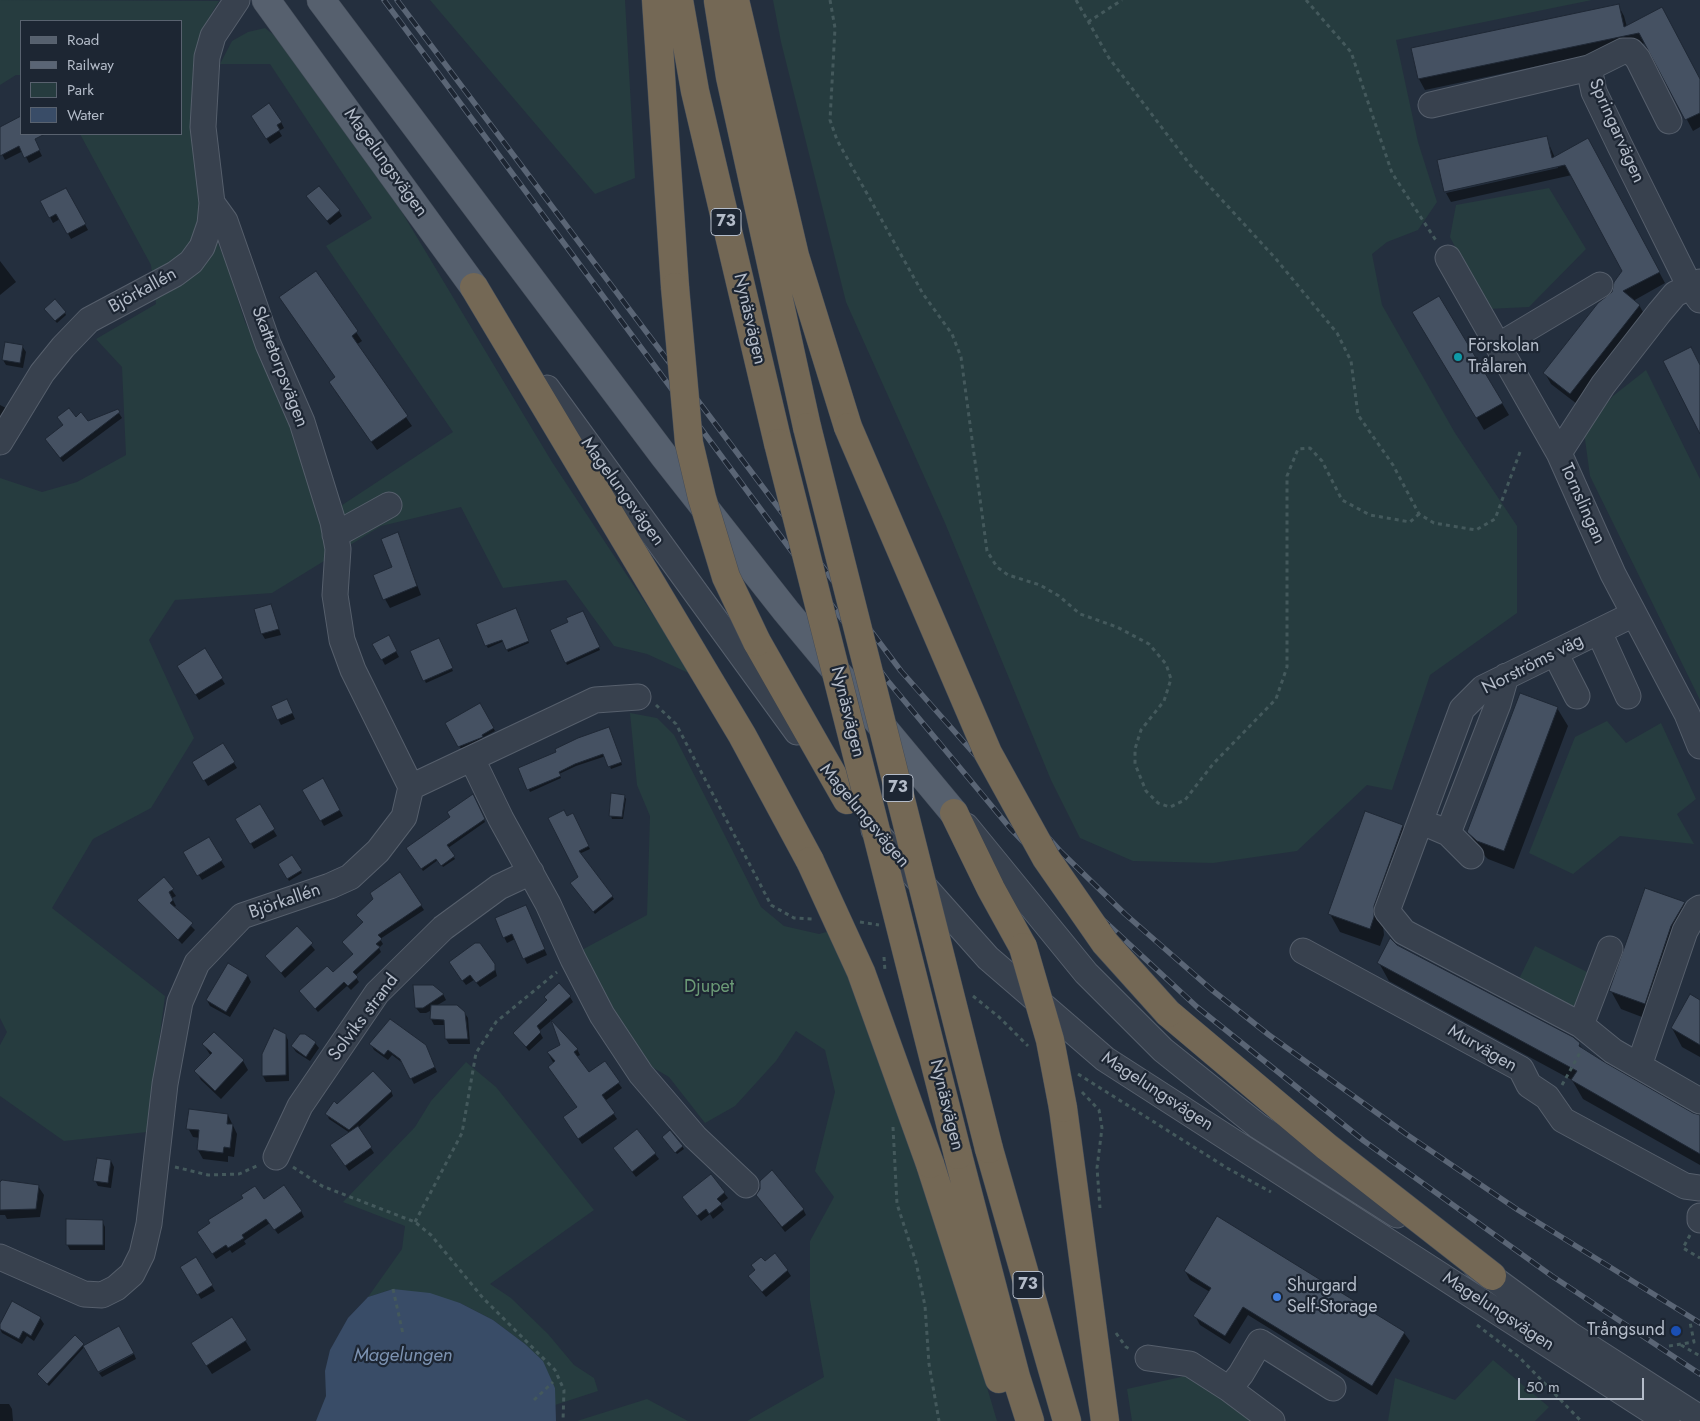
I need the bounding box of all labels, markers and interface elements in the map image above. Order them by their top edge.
legend [20,20,182,135]
text: Road [67,29,99,51]
text: Railway [67,54,114,76]
street label: Springarvägen [1583,76,1649,186]
text: Park [67,79,94,101]
text: Water [67,104,104,126]
street label: Magelungsvägen [338,105,432,221]
road number: 73 [711,208,741,236]
street label: Björkallén [105,264,181,318]
street label: Nynäsvägen [728,271,770,367]
street label: Skattetorpsvägen [246,304,312,430]
place label: Förskolan Trålaren [1468,336,1539,378]
marker: Förskolan Trålaren [1452,351,1464,363]
street label: Magelungsvägen [575,434,669,550]
street label: Tornslingan [1555,460,1609,548]
street label: Norströms väg [1479,630,1587,700]
street label: Nynäsvägen [825,664,869,760]
street label: Magelungsvägen [814,760,914,872]
road number: 73 [883,774,913,801]
street label: Björkallén [246,880,324,924]
street label: Solviks strand [324,970,404,1066]
park label: Djupet [684,977,734,999]
street label: Murvägen [1444,1021,1520,1077]
street label: Magelungsvägen [1097,1048,1217,1136]
street label: Nynäsvägen [924,1057,968,1153]
street label: Magelungsvägen [1438,1268,1558,1356]
road number: 73 [1013,1272,1043,1298]
place label: Shurgard Self-Storage [1287,1276,1378,1318]
marker: Shurgard Self-Storage [1271,1291,1283,1303]
place label: Trångsund [1587,1320,1665,1342]
marker: Trångsund [1669,1324,1683,1338]
water label: Magelungen [354,1345,452,1367]
scale bar [1520,1368,1646,1400]
text: 50 m [1526,1376,1560,1398]

